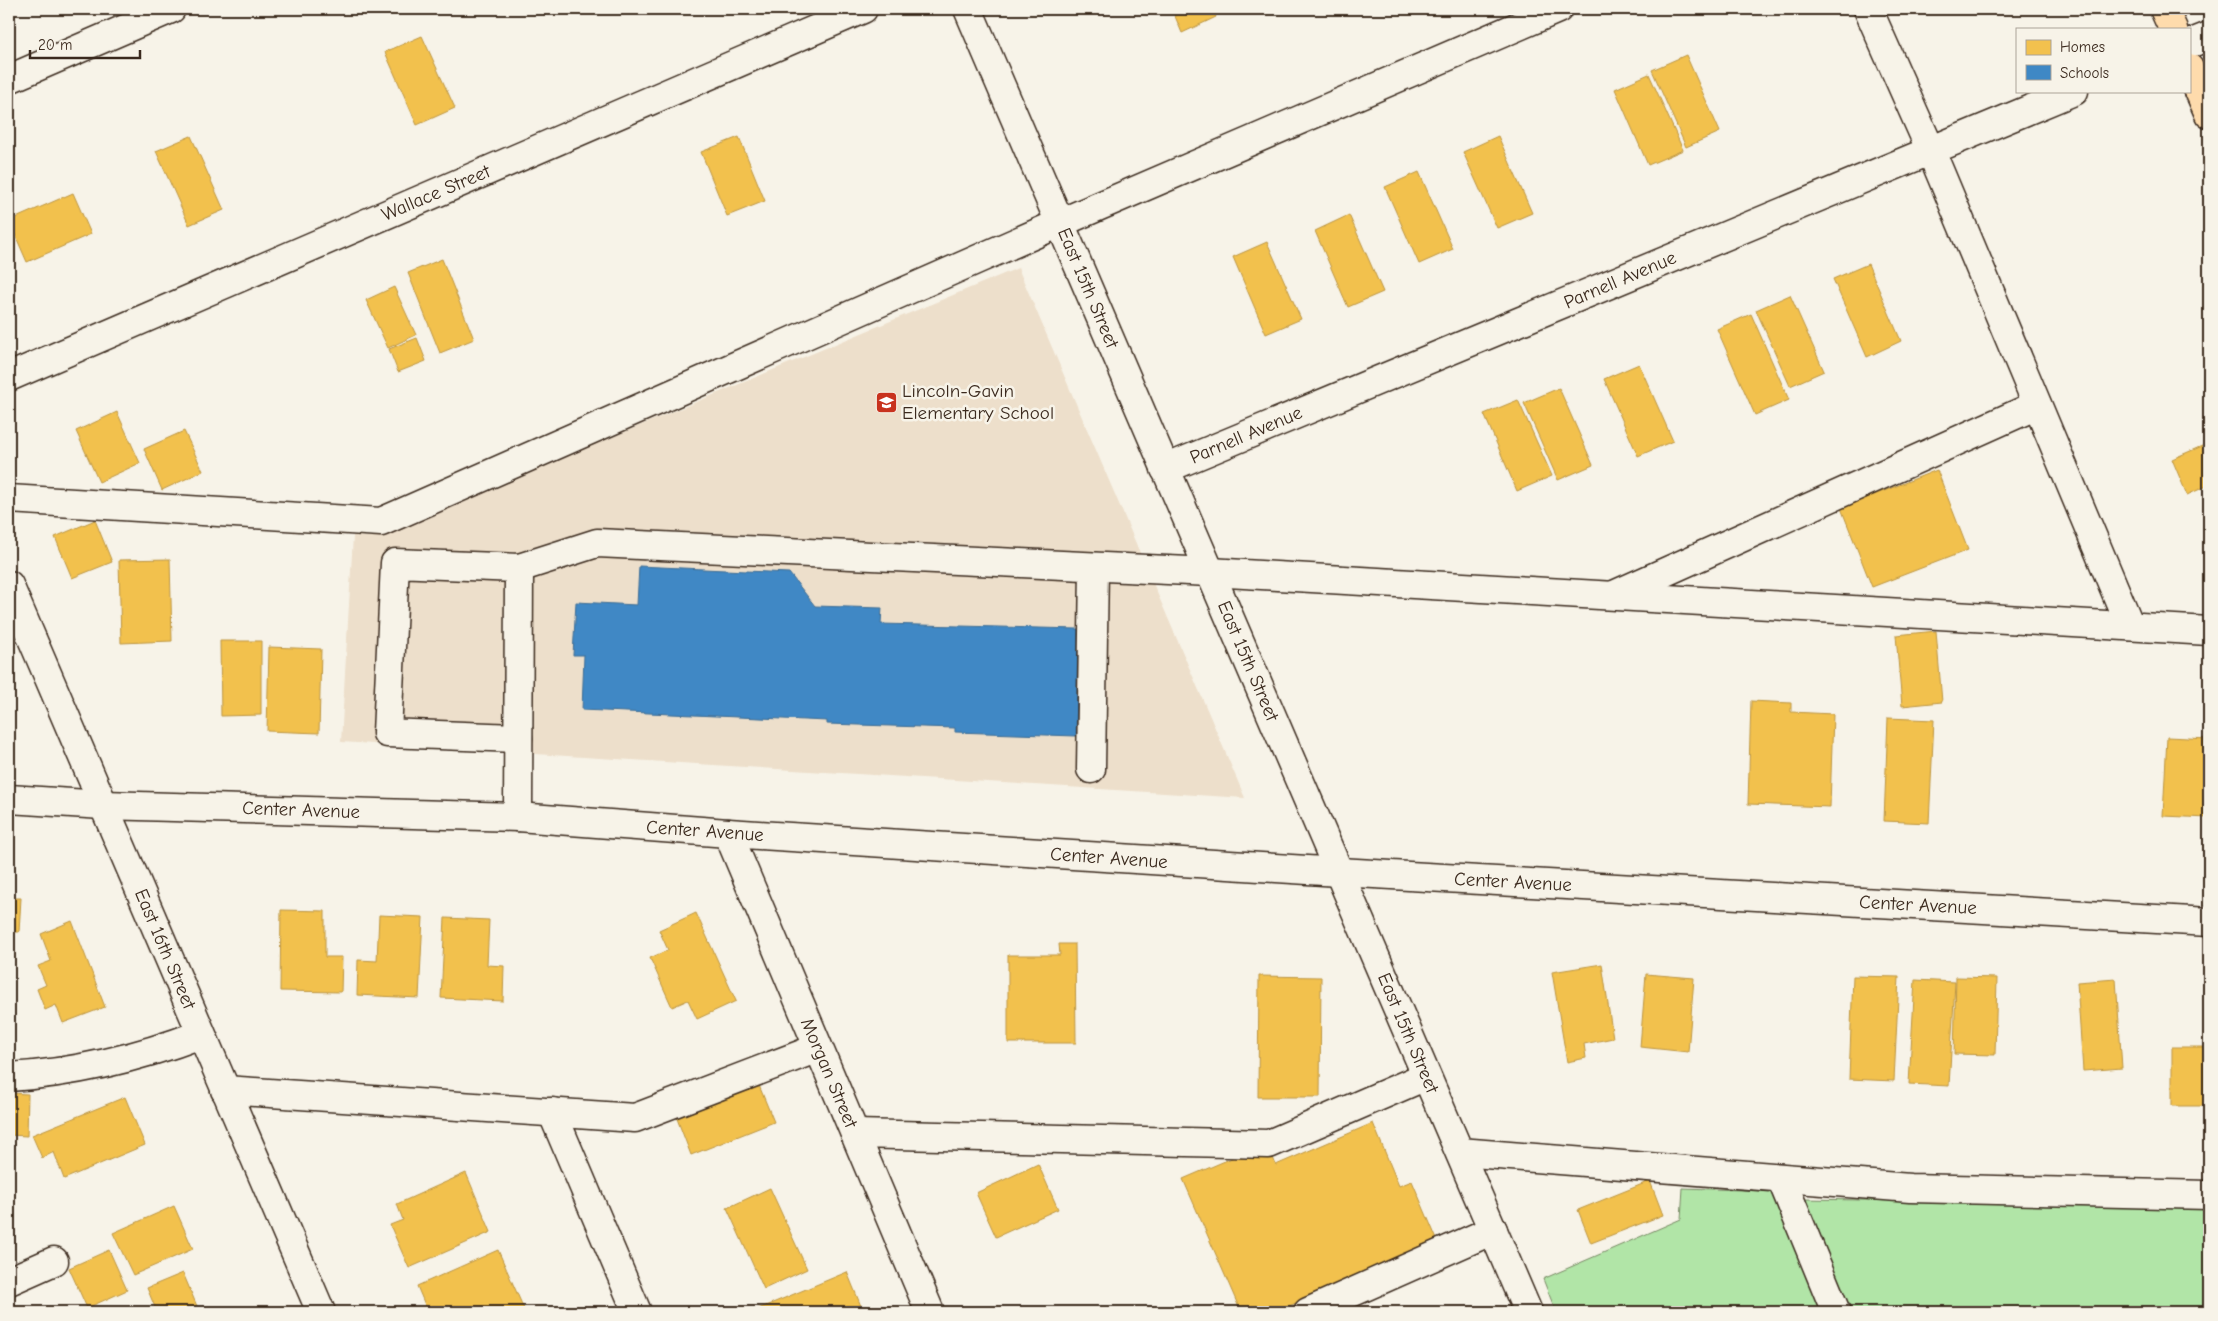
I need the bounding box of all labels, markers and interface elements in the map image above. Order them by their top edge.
scale bar [30,28,140,60]
legend [2016,28,2190,92]
text: 20 m [38,36,72,54]
text: Homes [2060,38,2105,56]
text: Schools [2060,64,2109,82]
street label: Wallace Street [378,160,494,226]
street label: East 15th Street [1053,225,1123,352]
street label: Parnell Avenue [1561,246,1679,314]
place label: Lincoln-Gavin Elementary School [902,380,1054,424]
school or university icon: Lincoln-Gavin Elementary School [874,390,898,414]
street label: Parnell Avenue [1187,401,1305,469]
street label: East 15th Street [1213,598,1283,725]
street label: Center Avenue [242,797,360,823]
street label: Center Avenue [645,816,765,846]
street label: Center Avenue [1049,843,1169,873]
street label: Center Avenue [1454,868,1572,896]
street label: East 16th Street [130,886,200,1013]
street label: Center Avenue [1859,891,1977,919]
street label: East 15th Street [1373,970,1443,1097]
street label: Morgan Street [796,1015,862,1132]

